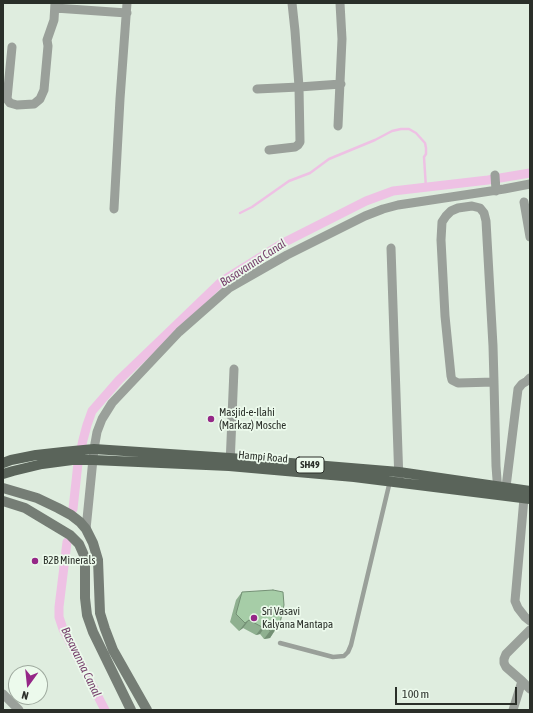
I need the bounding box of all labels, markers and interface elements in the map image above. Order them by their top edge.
water label: Basavanna Canal [217,236,289,290]
place label: Masjid-e-Ilahi (Markaz) Mosche [219,406,286,432]
marker: Masjid-e-Ilahi (Markaz) Mosche [206,414,216,424]
street label: Hampi Road [238,448,288,466]
road number: SH49 [296,457,324,473]
place label: B2B Minerals [43,554,95,568]
marker: B2B Minerals [30,556,40,566]
place label: Sri Vasavi Kalyana Mantapa [262,605,333,631]
marker: Sri Vasavi Kalyana Mantapa [249,613,259,623]
water label: Basavanna Canal [58,625,104,699]
north arrow [8,665,48,705]
scale bar [397,679,519,705]
text: 100 m [402,687,429,701]
text: N [20,689,30,702]

